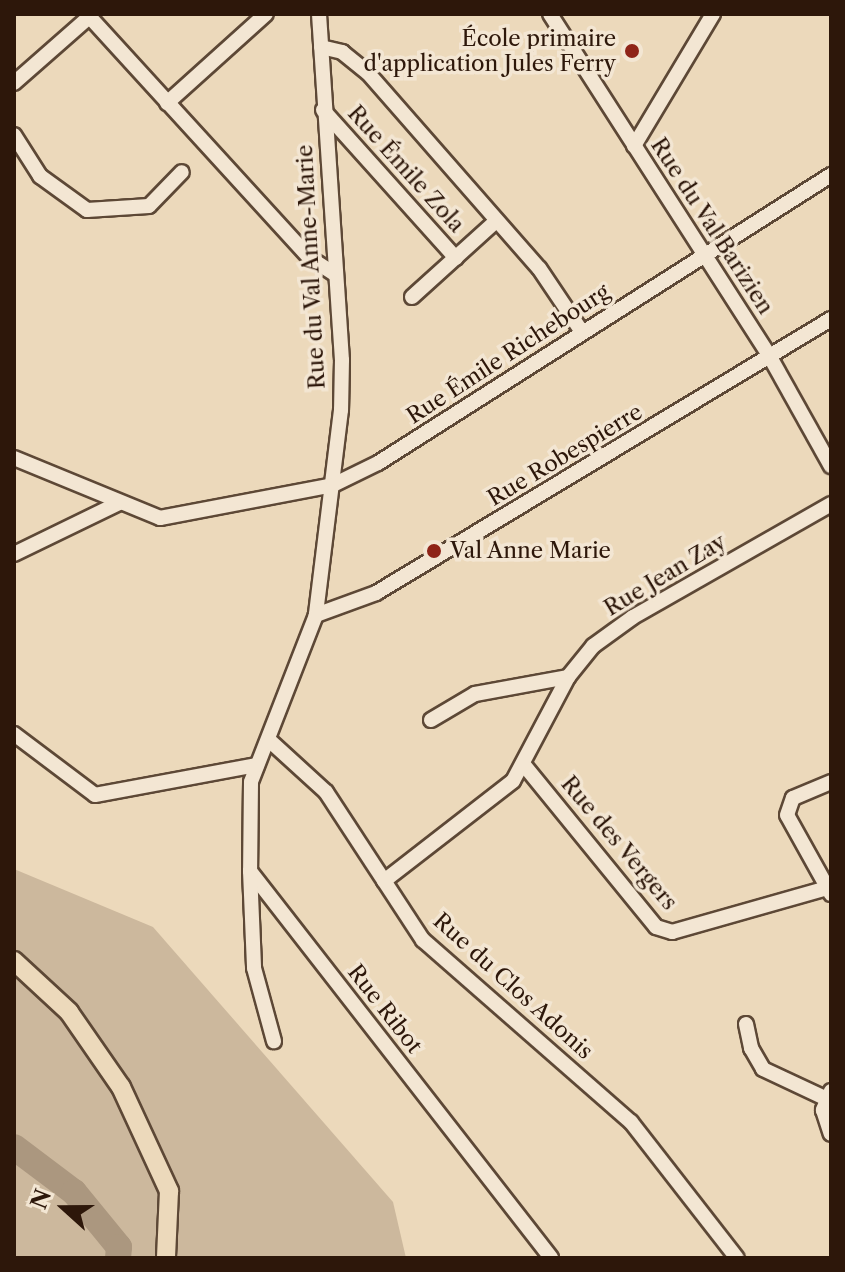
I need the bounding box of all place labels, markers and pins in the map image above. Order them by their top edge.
place label: École primaire d'application Jules Ferry [363,25,616,76]
marker: École primaire d'application Jules Ferry [623,42,641,60]
place label: Val Anne Marie [450,538,612,564]
marker: Val Anne Marie [425,542,443,560]

